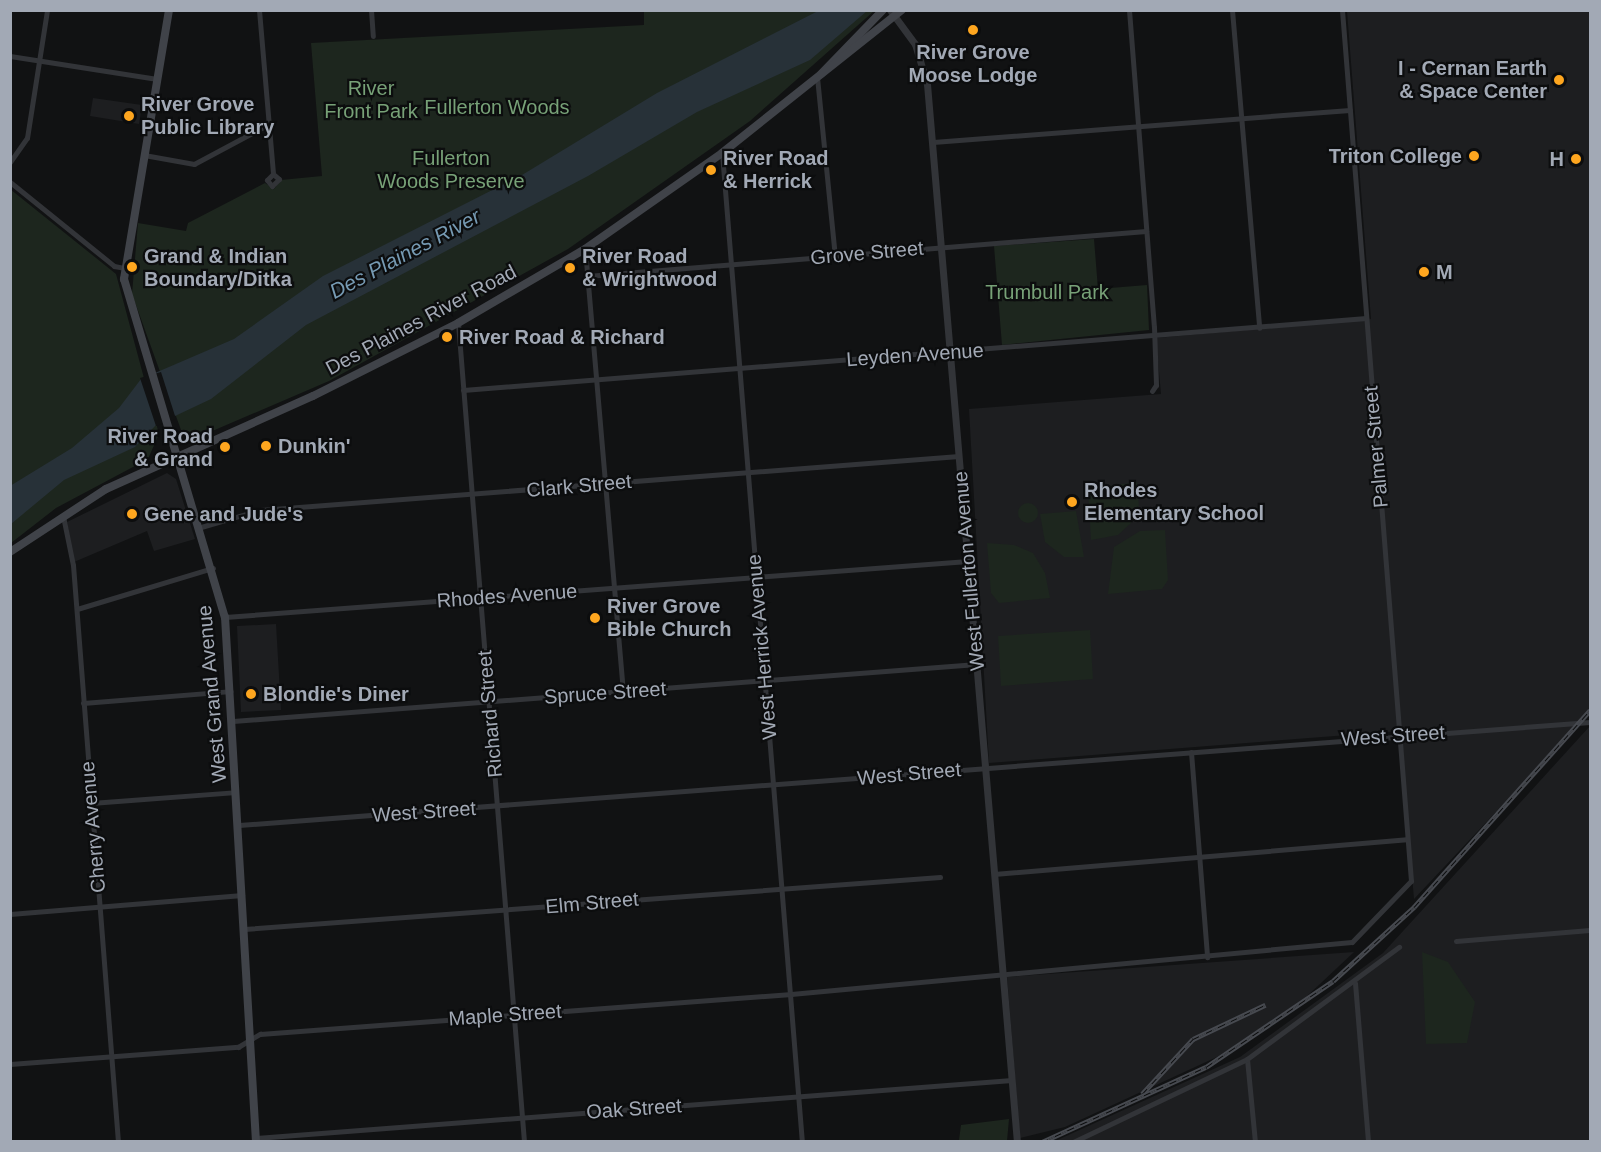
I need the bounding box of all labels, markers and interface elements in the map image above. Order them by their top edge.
marker: River Grove Moose Lodge [966,23,980,37]
place label: River Grove Moose Lodge [909,40,1037,87]
place label: I - Cernan Earth & Space Center [1398,56,1547,103]
marker: I - Cernan Earth & Space Center [1552,73,1566,87]
park label: River Front Park [324,76,418,123]
place label: River Grove Public Library [141,92,274,139]
park label: Fullerton Woods [424,95,570,119]
marker: River Grove Public Library [122,109,136,123]
place label: Triton College [1329,144,1462,168]
park label: Fullerton Woods Preserve [377,146,525,193]
place label: River Road & Herrick [723,146,829,193]
place label: H [1550,147,1564,171]
marker: Triton College [1467,149,1481,163]
marker: H [1569,152,1583,166]
marker: River Road & Herrick [704,163,718,177]
water label: Des Plaines River [325,204,485,304]
street label: Grove Street [809,236,925,270]
place label: Grand & Indian Boundary/Ditka [144,244,292,291]
place label: River Road & Wrightwood [582,244,717,291]
marker: Grand & Indian Boundary/Ditka [125,260,139,274]
street label: Des Plaines River Road [322,260,520,380]
place label: M [1436,260,1453,284]
marker: River Road & Wrightwood [563,261,577,275]
marker: M [1417,265,1431,279]
park label: Trumbull Park [985,280,1109,304]
place label: River Road & Richard [459,325,665,349]
marker: River Road & Richard [440,330,454,344]
street label: Leyden Avenue [845,338,985,372]
street label: Palmer Street [1359,385,1393,509]
place label: River Road & Grand [107,424,213,471]
place label: Dunkin' [278,434,351,458]
marker: Dunkin' [259,439,273,453]
marker: River Road & Grand [218,440,232,454]
street label: Clark Street [525,469,633,503]
street label: West Fullerton Avenue [948,470,990,672]
place label: Rhodes Elementary School [1084,478,1264,525]
marker: Rhodes Elementary School [1065,495,1079,509]
place label: Gene and Jude's [144,502,303,526]
marker: Gene and Jude's [125,507,139,521]
street label: West Herrick Avenue [742,553,782,741]
street label: Rhodes Avenue [435,579,579,613]
place label: River Grove Bible Church [607,594,731,641]
street label: West Grand Avenue [192,604,232,784]
marker: River Grove Bible Church [588,611,602,625]
street label: Richard Street [472,649,508,779]
street label: Spruce Street [543,677,667,709]
place label: Blondie's Diner [263,682,409,706]
marker: Blondie's Diner [244,687,258,701]
street label: West Street [1340,720,1446,752]
street label: West Street [856,758,962,790]
street label: Cherry Avenue [75,760,111,894]
street label: West Street [371,796,477,828]
street label: Elm Street [544,887,640,919]
street label: Maple Street [448,999,562,1031]
street label: Oak Street [585,1094,683,1124]

